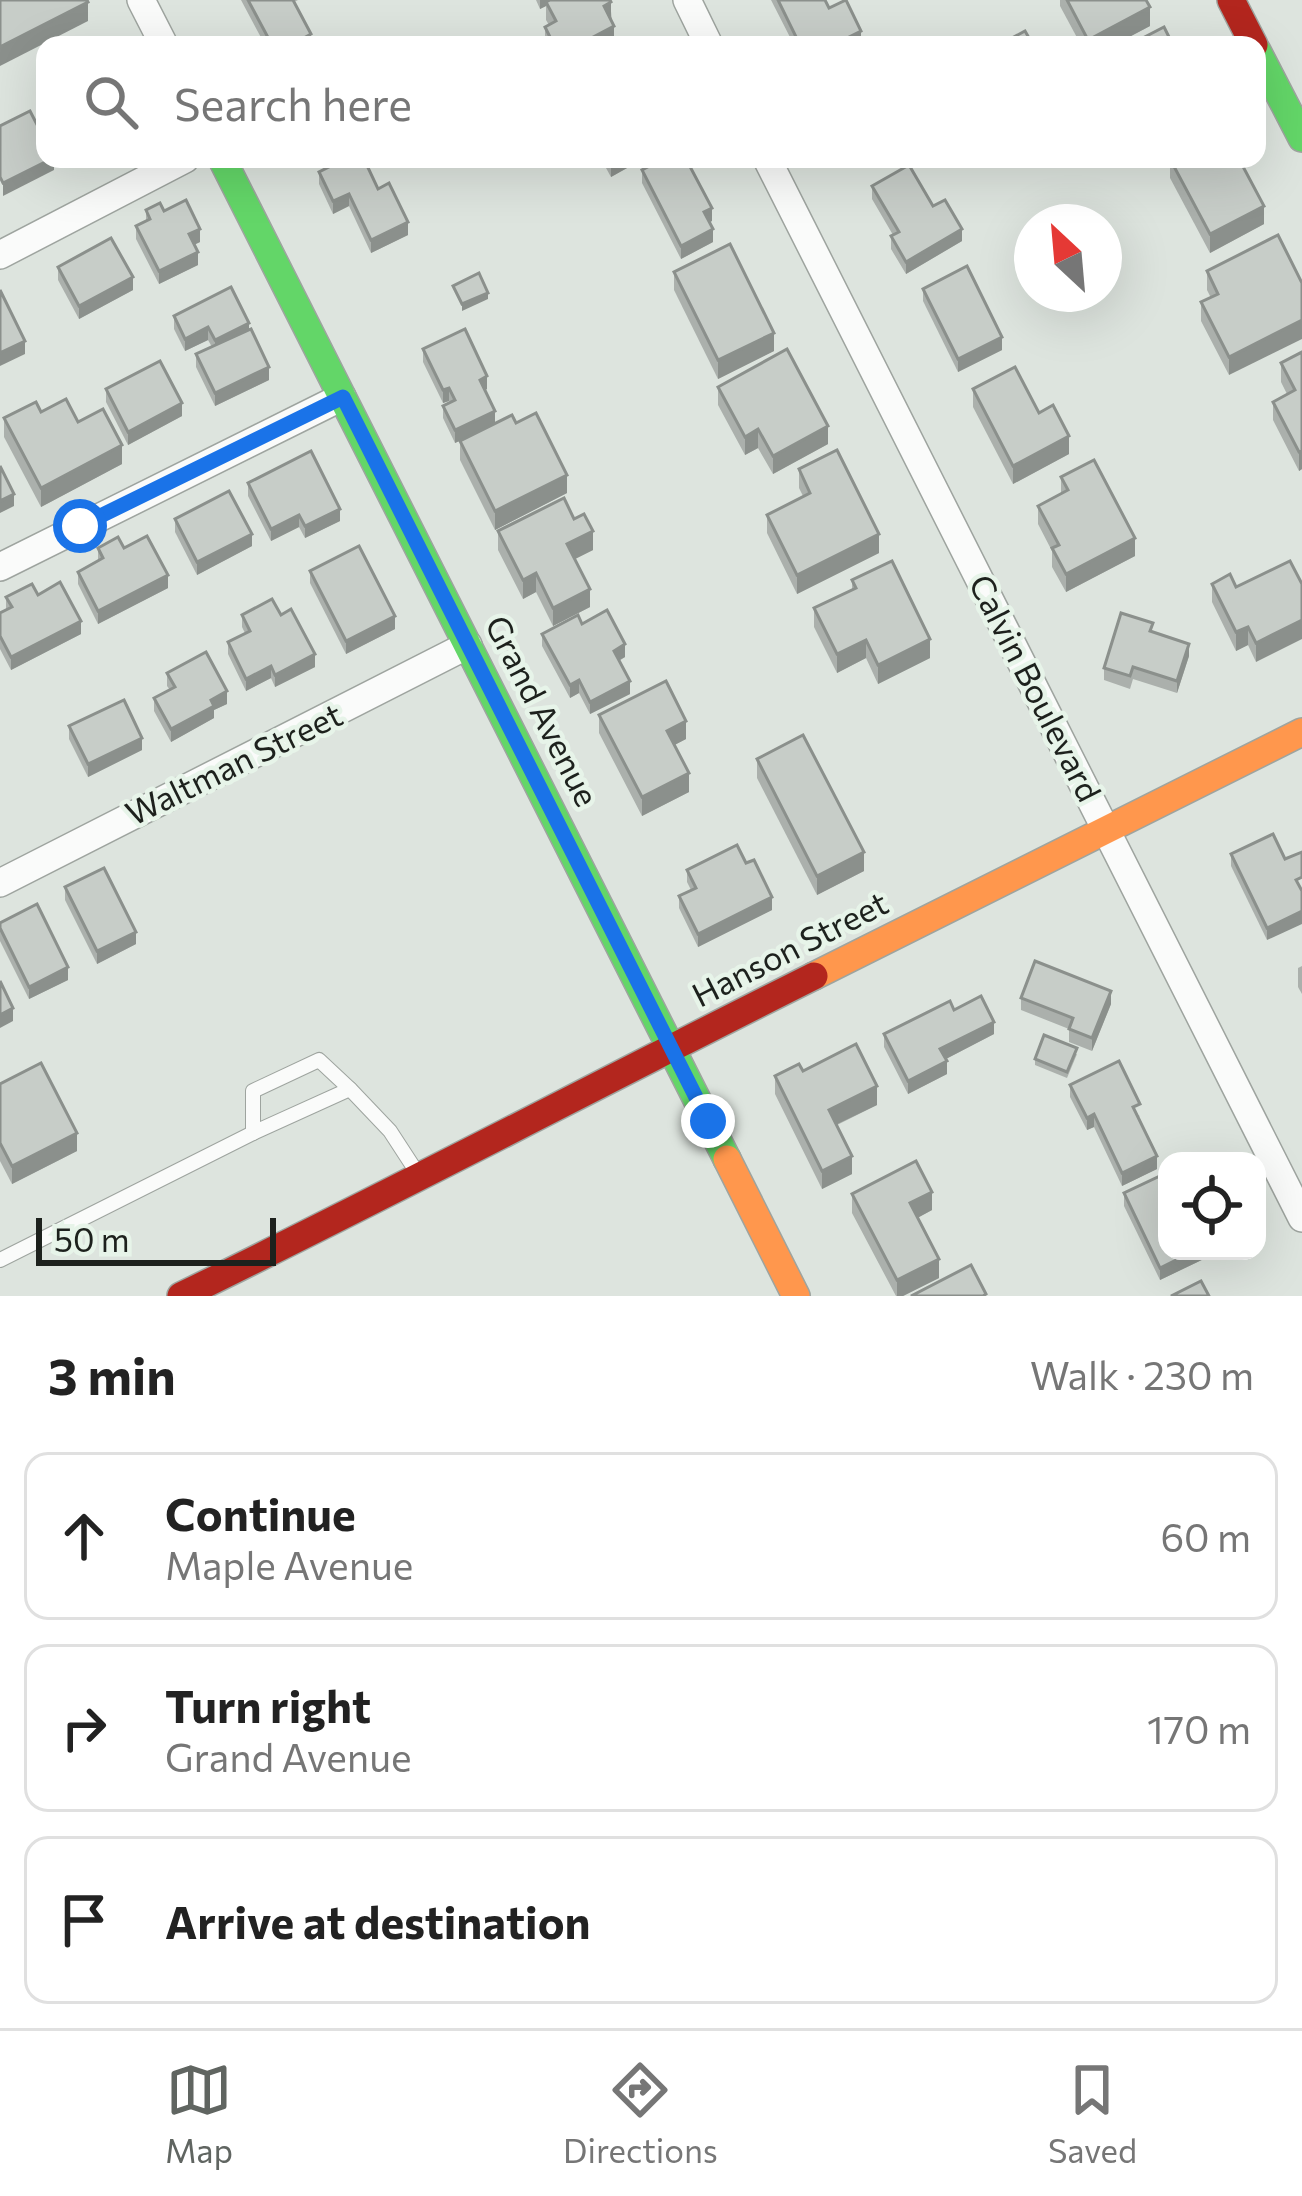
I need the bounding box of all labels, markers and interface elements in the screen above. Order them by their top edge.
search box [36,36,1266,168]
icon: search [78,69,144,135]
text: Search here [174,75,412,130]
north arrow [1014,204,1122,312]
route start [53,499,107,553]
street label: Calvin Boulevard [961,567,1111,808]
street label: Grand Avenue [478,608,609,813]
street label: Waltman Street [118,693,348,833]
street label: Hanson Street [685,881,894,1015]
route end [681,1094,735,1148]
map controls [1158,1152,1266,1260]
button: locate [1158,1152,1266,1260]
scale bar [36,1212,276,1265]
text: 50 m [54,1218,130,1259]
text: 3 min [48,1343,176,1406]
text: Walk · 230 m [1030,1350,1254,1398]
text: Continue [165,1485,356,1540]
icon: ahead [51,1503,117,1569]
text: 60 m [1160,1512,1251,1560]
text: Maple Avenue [165,1540,413,1588]
text: Turn right [165,1677,371,1732]
icon: right [51,1695,117,1761]
text: 170 m [1147,1704,1251,1752]
text: Grand Avenue [165,1732,412,1780]
icon: arrive [51,1887,117,1953]
text: Arrive at destination [165,1893,591,1948]
tab: Map [165,2057,233,2170]
tab: Directions [563,2057,718,2170]
tab: Saved [1048,2057,1137,2170]

